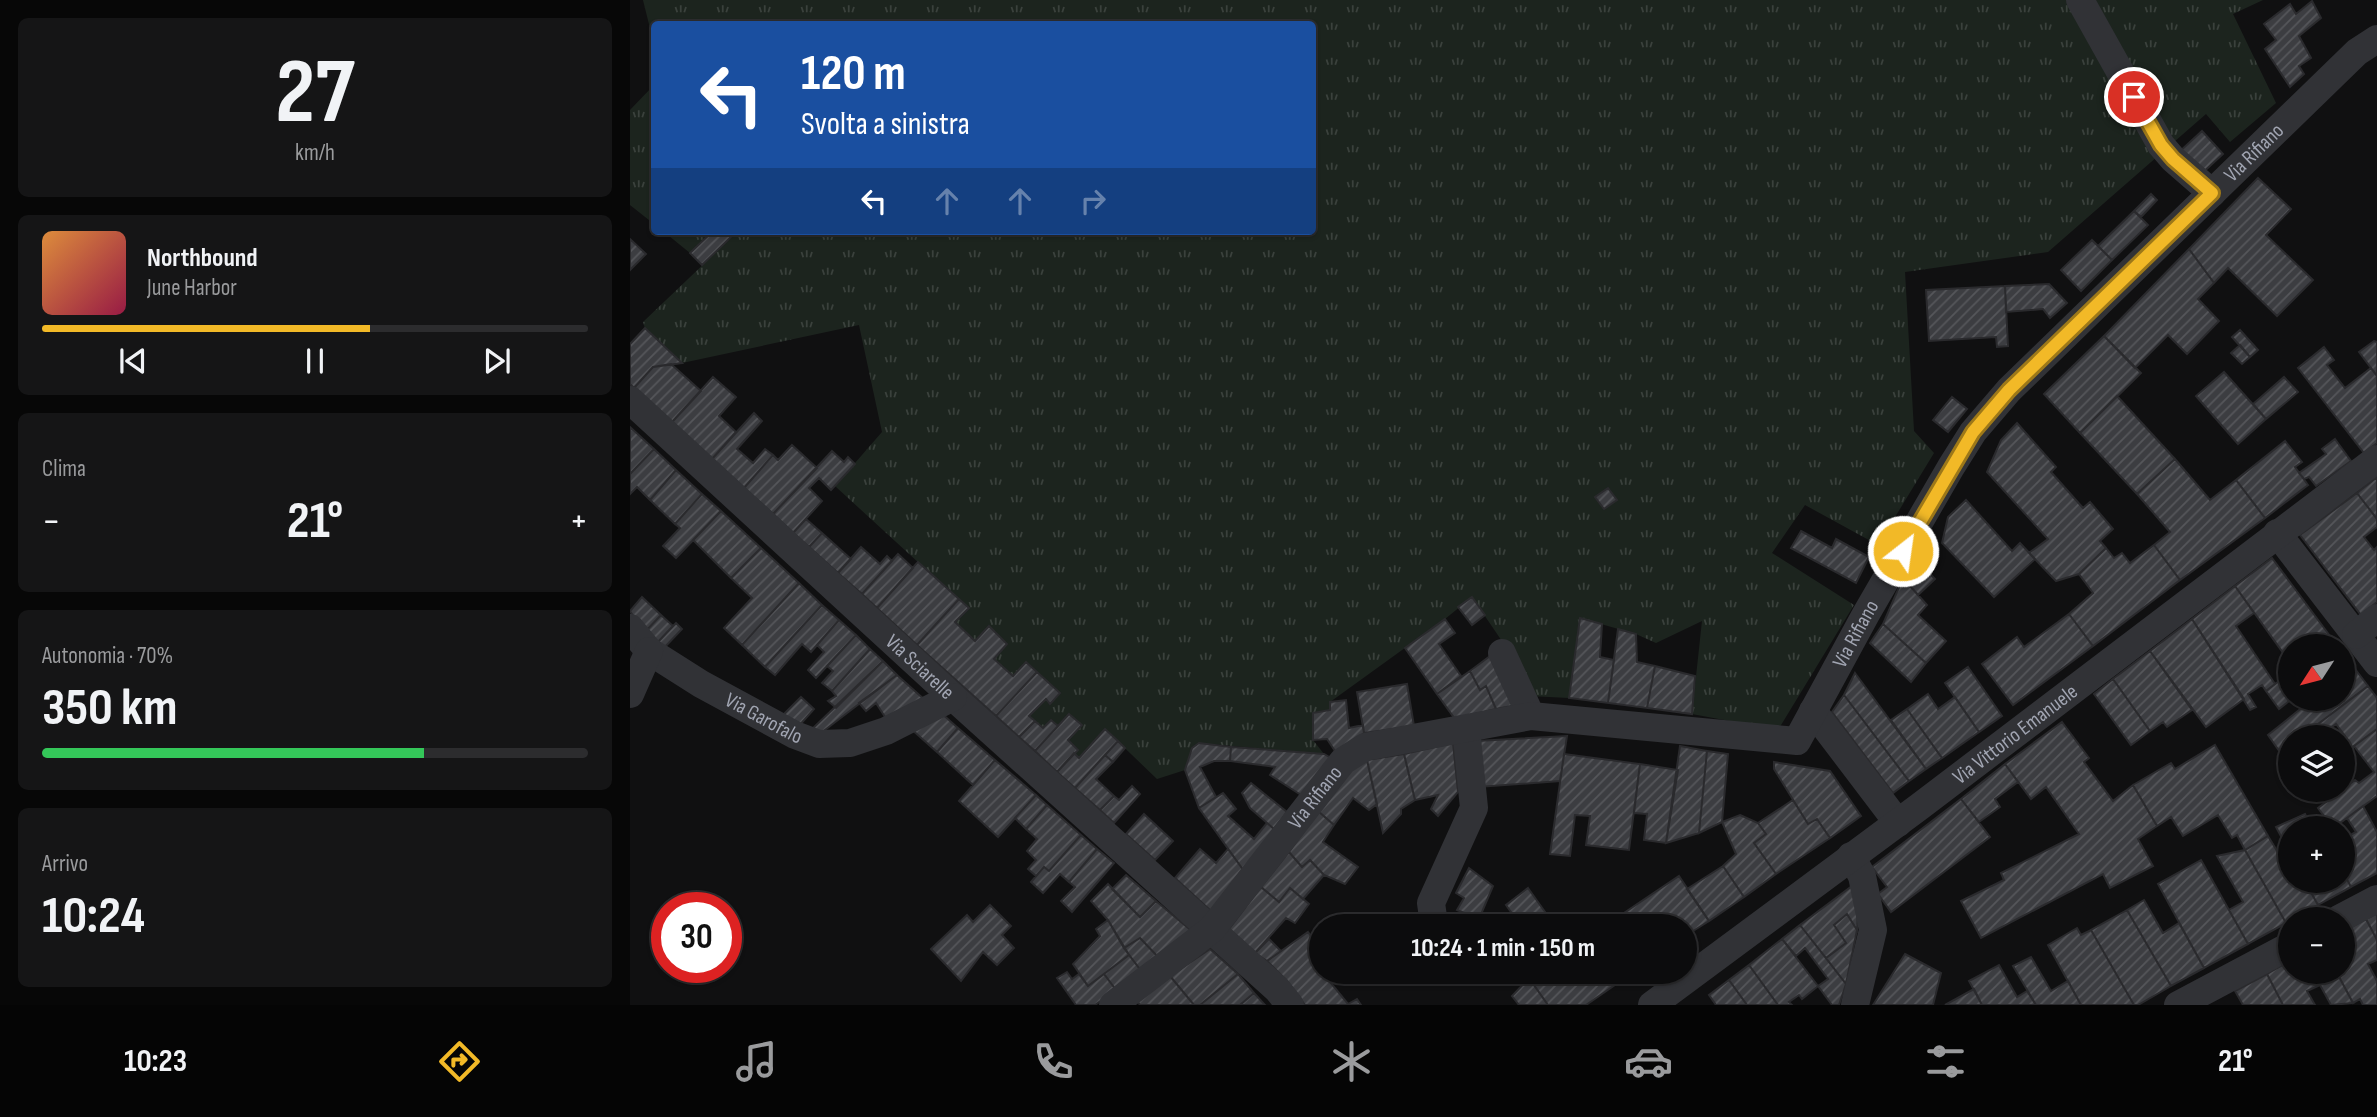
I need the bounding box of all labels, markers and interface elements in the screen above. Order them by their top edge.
text: 27 [275,39,355,148]
text: 120 m [801,45,906,104]
icon: left [686,49,777,140]
pin [2104,67,2164,127]
icon: arrive [2115,78,2153,116]
text: Svolta a sinistra [801,105,970,144]
street label: Via Rifiano [2219,118,2289,187]
text: km/h [295,139,335,167]
icon: left [855,182,893,220]
icon: ahead [928,182,966,220]
icon: ahead [1001,182,1039,220]
icon: right [1074,182,1112,220]
text: Northbound [147,243,258,274]
text: June Harbor [147,274,237,302]
icon: previous [114,342,152,380]
icon: pause [296,342,334,380]
icon: next [478,342,516,380]
text: Clima [42,455,86,483]
text: 21° [287,490,343,553]
text: − [42,499,61,544]
text: + [569,499,588,544]
position arrow [1866,514,1940,588]
street label: Via Rifiano [1827,595,1884,672]
street label: Via Sciarelle [880,629,960,705]
north arrow [2278,634,2356,710]
map controls [2278,634,2355,984]
text: Autonomia · 70% [42,642,173,670]
text: 350 km [42,677,177,740]
street label: Via Vittorio Emanuele [1948,679,2082,789]
street label: Via Garofalo [721,687,806,749]
button: layers [2278,725,2355,802]
street label: Via Rifiano [1282,761,1347,834]
button: + [2278,816,2355,893]
text: Arrivo [42,850,88,878]
text: 10:24 [42,885,145,948]
speed limit sign: 30 [651,892,742,983]
button: − [2278,907,2355,984]
text: 10:24 · 1 min · 150 m [1411,933,1595,964]
icon: directions [435,1037,484,1086]
icon: music [732,1037,781,1086]
icon: phone [1029,1037,1078,1086]
icon: climate [1327,1037,1376,1086]
icon: car [1624,1037,1673,1086]
icon: filters [1921,1037,1970,1086]
text: 10:23 [124,1042,187,1081]
text: 21° [2218,1042,2253,1081]

